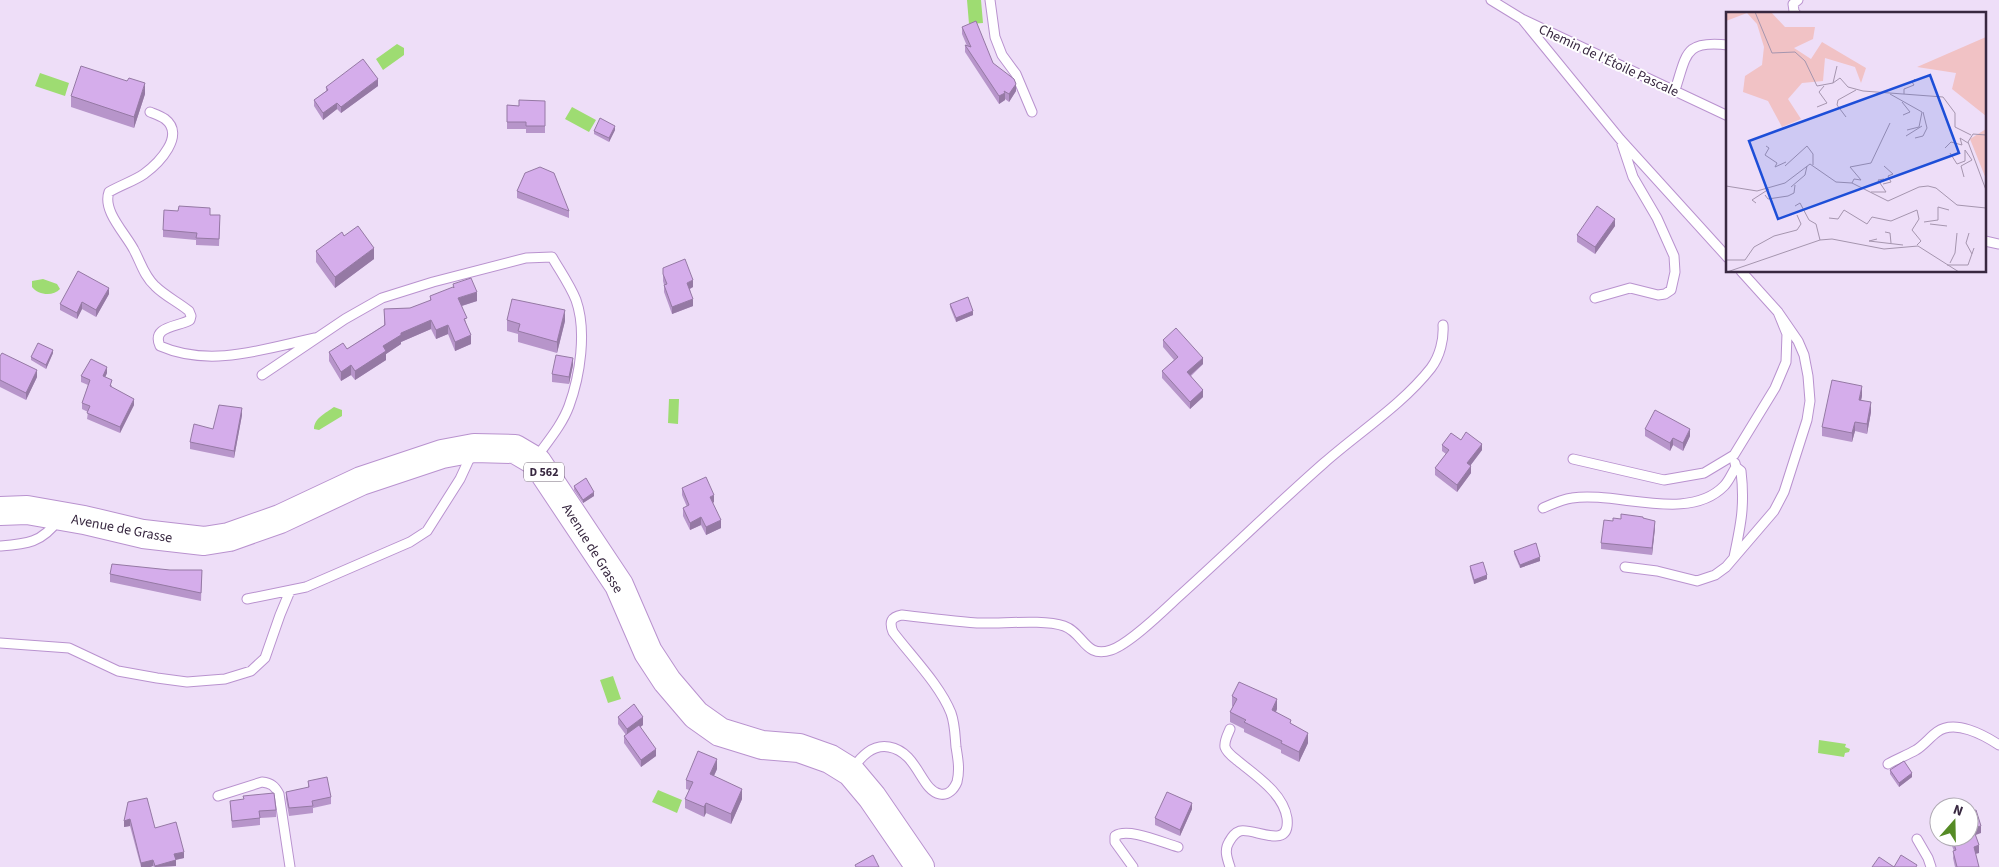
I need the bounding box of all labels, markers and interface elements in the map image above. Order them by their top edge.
inset map [1726,12,1986,272]
street label: Chemin de l'Étoile Pascale [1535,20,1682,102]
road number: D 562 [524,462,564,482]
street label: Avenue de Grasse [557,500,628,597]
street label: Avenue de Grasse [70,509,174,549]
north arrow [1929,797,1979,847]
text: N [1950,800,1966,822]

